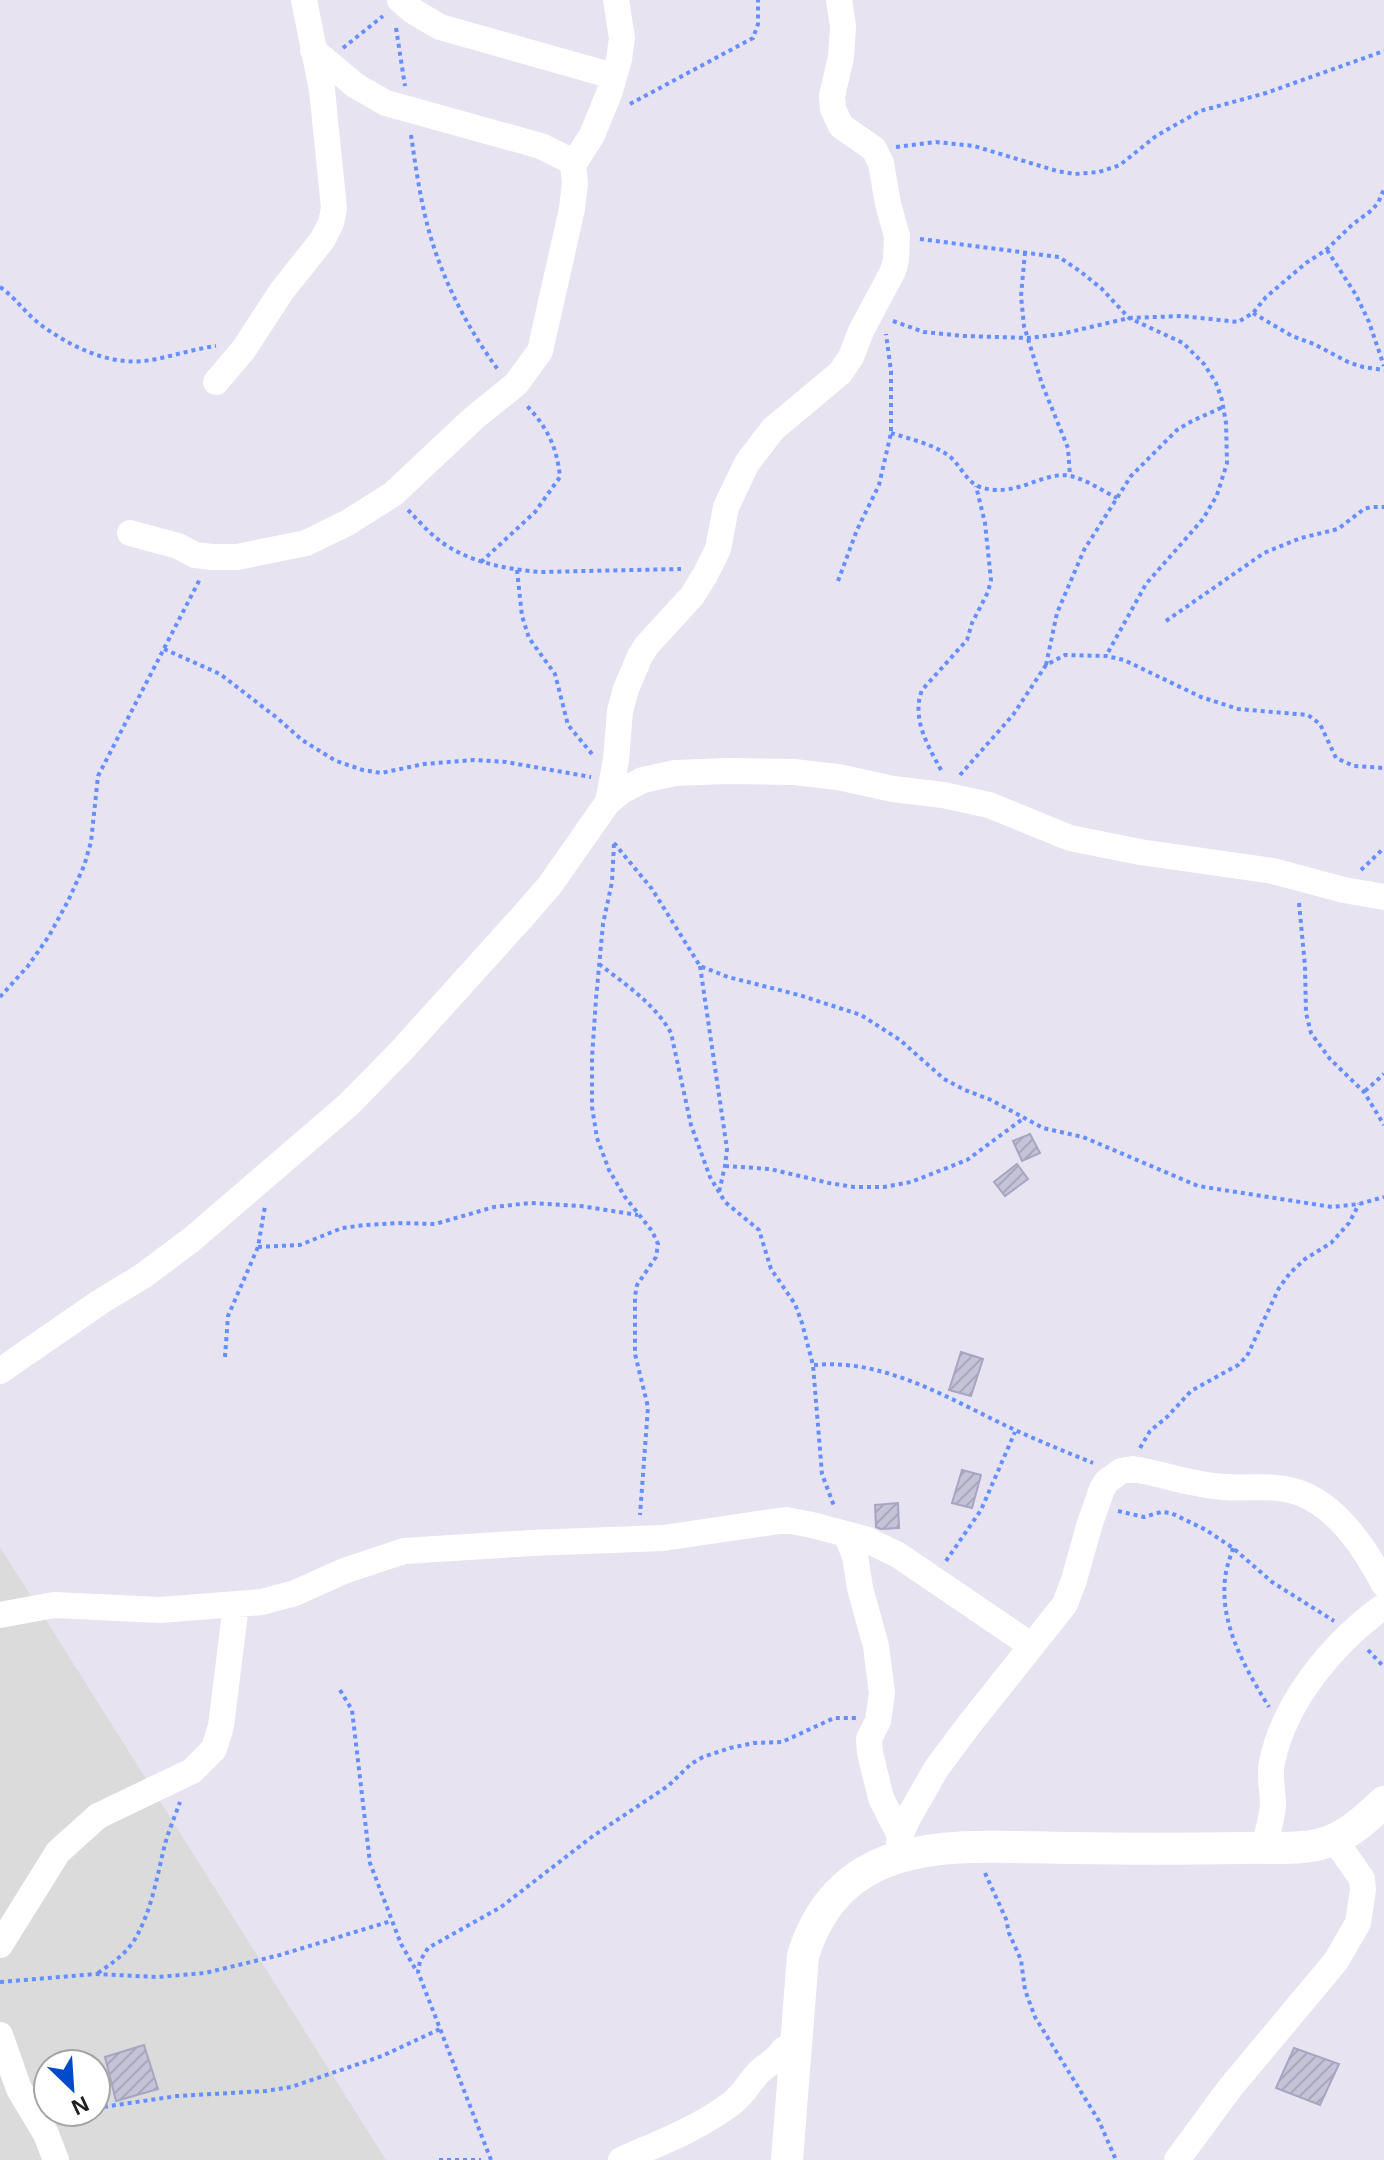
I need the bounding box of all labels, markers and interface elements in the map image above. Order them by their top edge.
north arrow [32,2048,112,2128]
text: N [68,2091,93,2120]

